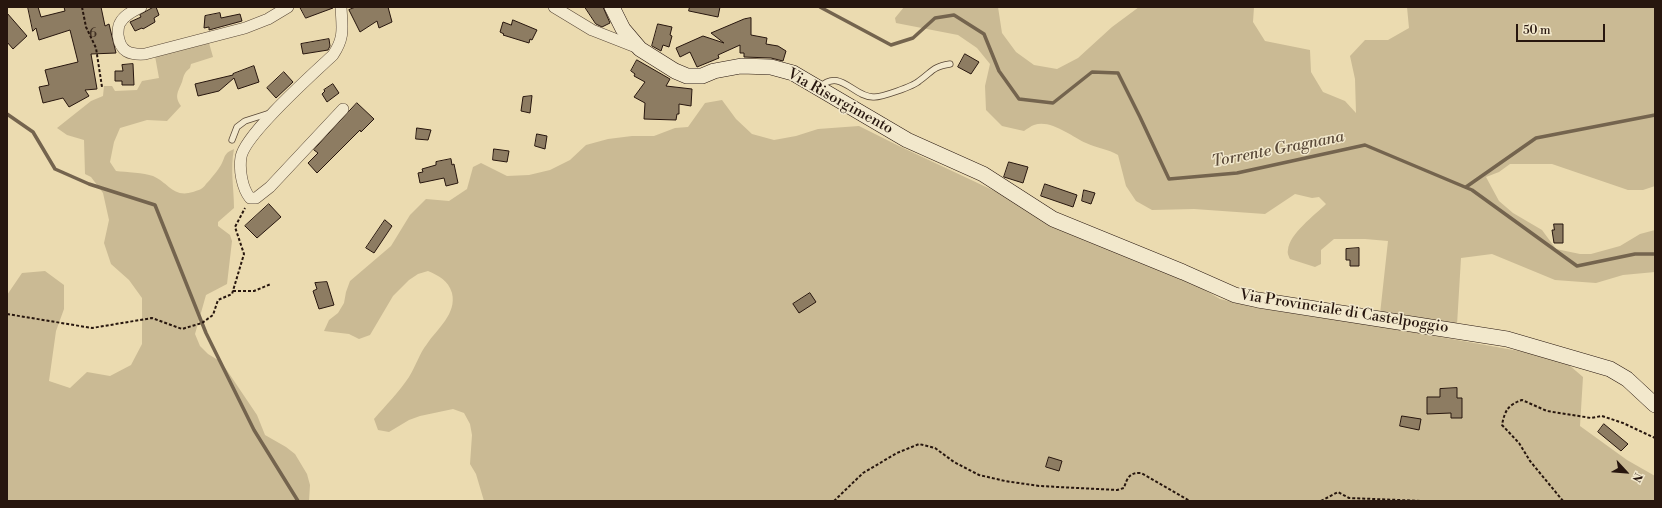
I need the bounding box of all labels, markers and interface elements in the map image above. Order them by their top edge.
scale bar [1518,16,1607,42]
text: 50 m [1523,23,1551,38]
house number: 6 [89,26,97,42]
street label: Via Risorgimento [784,65,896,139]
water label: Torrente Gragnana [1210,128,1346,172]
street label: Via Provinciale di Castelpoggio [1238,287,1450,337]
north arrow [1606,452,1646,492]
text: N [1629,470,1645,484]

